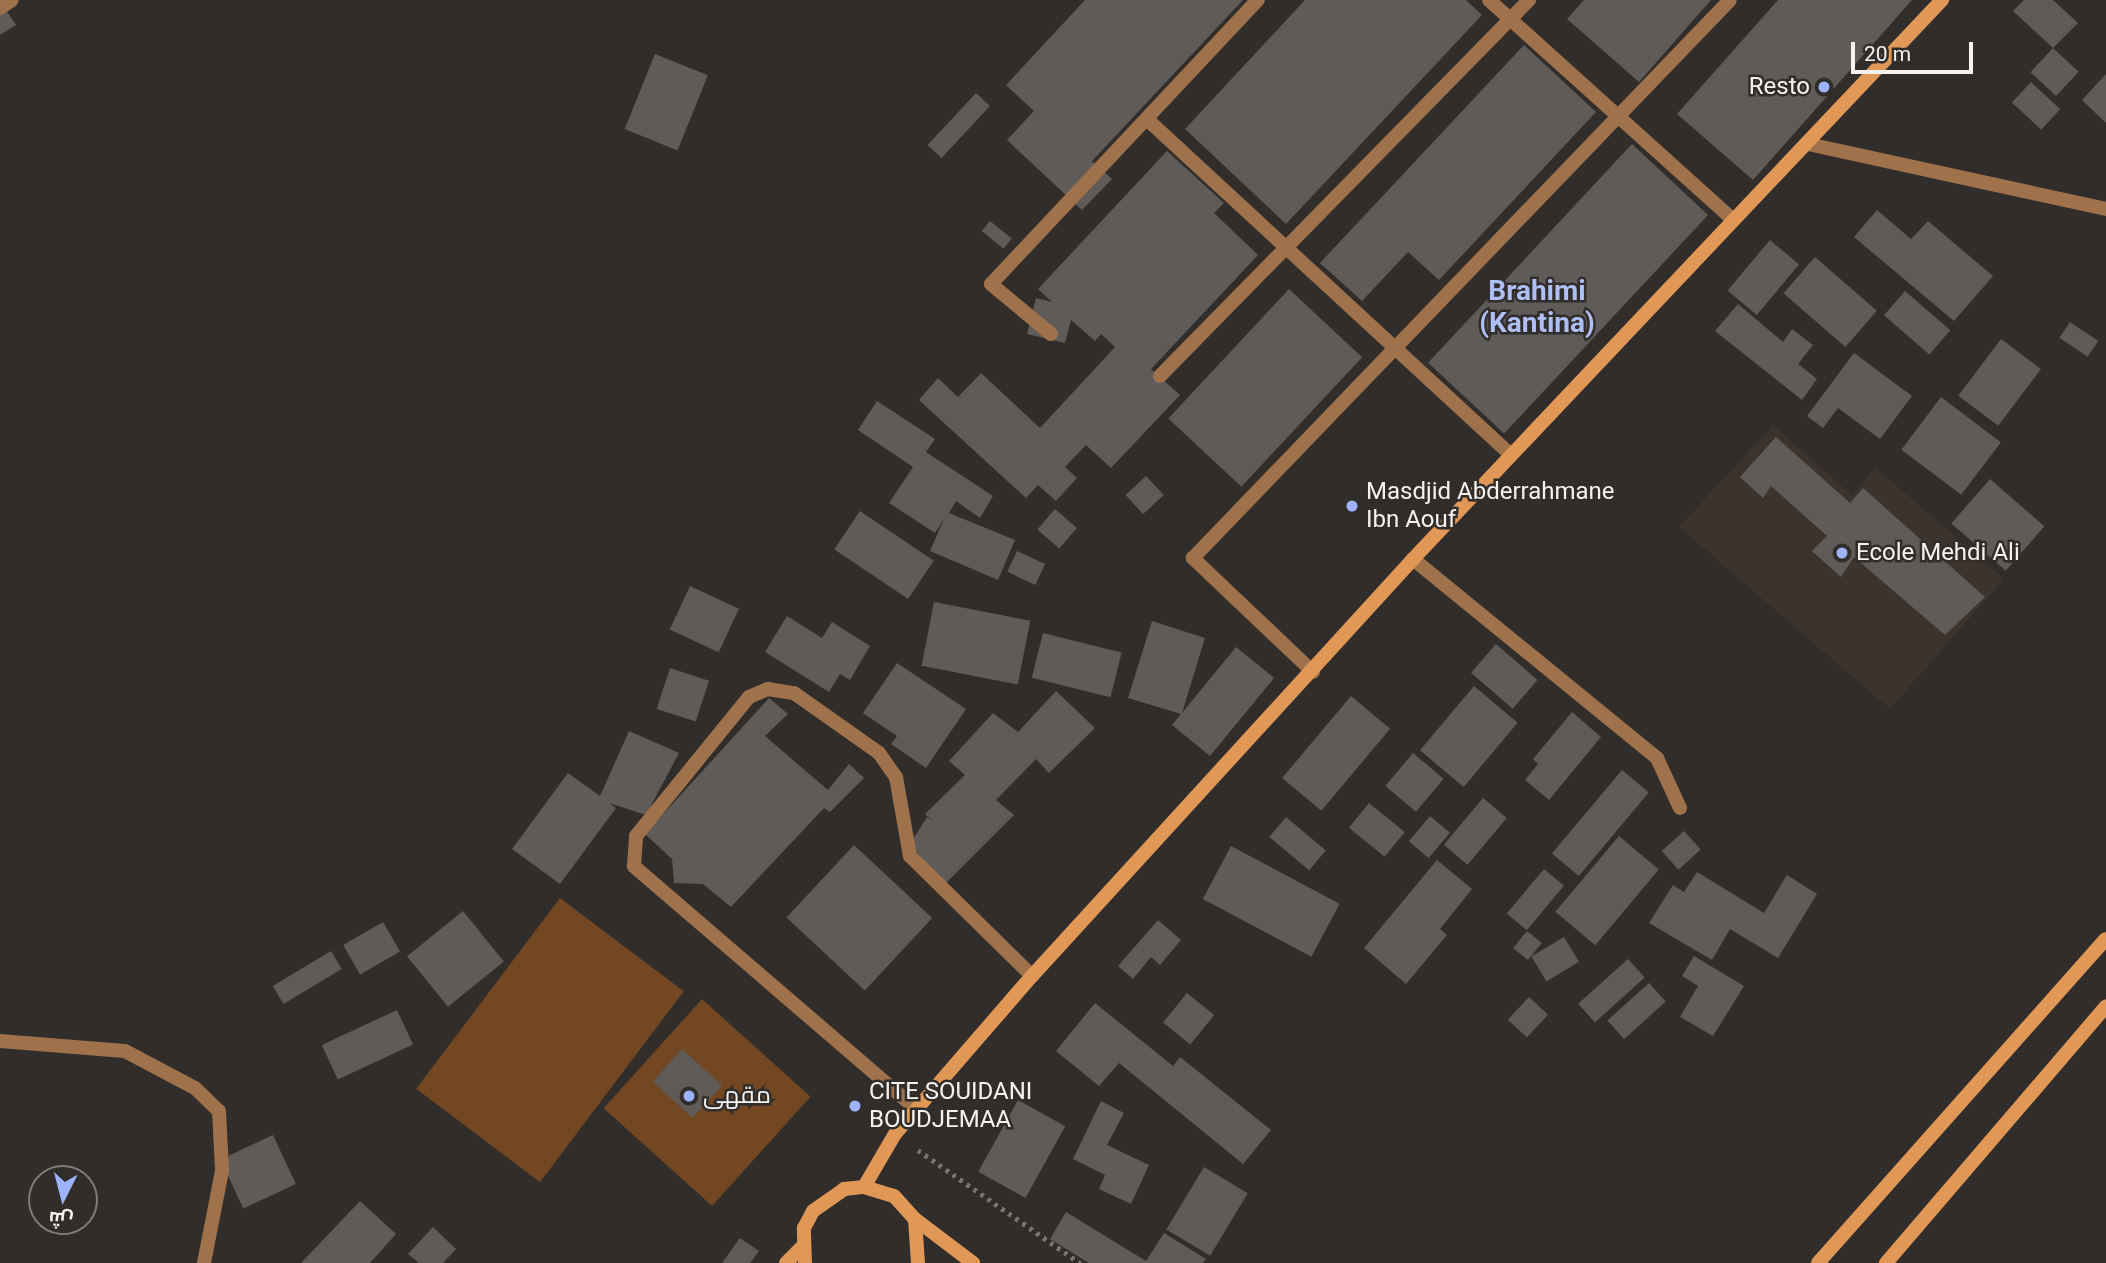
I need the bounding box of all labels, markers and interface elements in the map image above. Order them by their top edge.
scale bar [1854,28,1976,72]
text: 20 m [1864,42,1911,66]
place label: Resto [1749,73,1810,101]
marker: Resto [1816,79,1832,95]
district label: Brahimi (Kantina) [1479,274,1595,340]
place label: Masdjid Abderrahmane Ibn Aouf [1366,478,1615,534]
marker: Masdjid Abderrahmane Ibn Aouf [1344,498,1360,514]
place label: Ecole Mehdi Ali [1856,539,2020,567]
marker: Ecole Mehdi Ali [1834,545,1850,561]
place label: CITE SOUIDANI BOUDJEMAA [869,1078,1032,1134]
place label: مقهى [703,1082,771,1110]
marker: مقهى [681,1088,697,1104]
marker: CITE SOUIDANI BOUDJEMAA [847,1098,863,1114]
north arrow [28,1165,98,1235]
text: ش [48,1207,74,1232]

